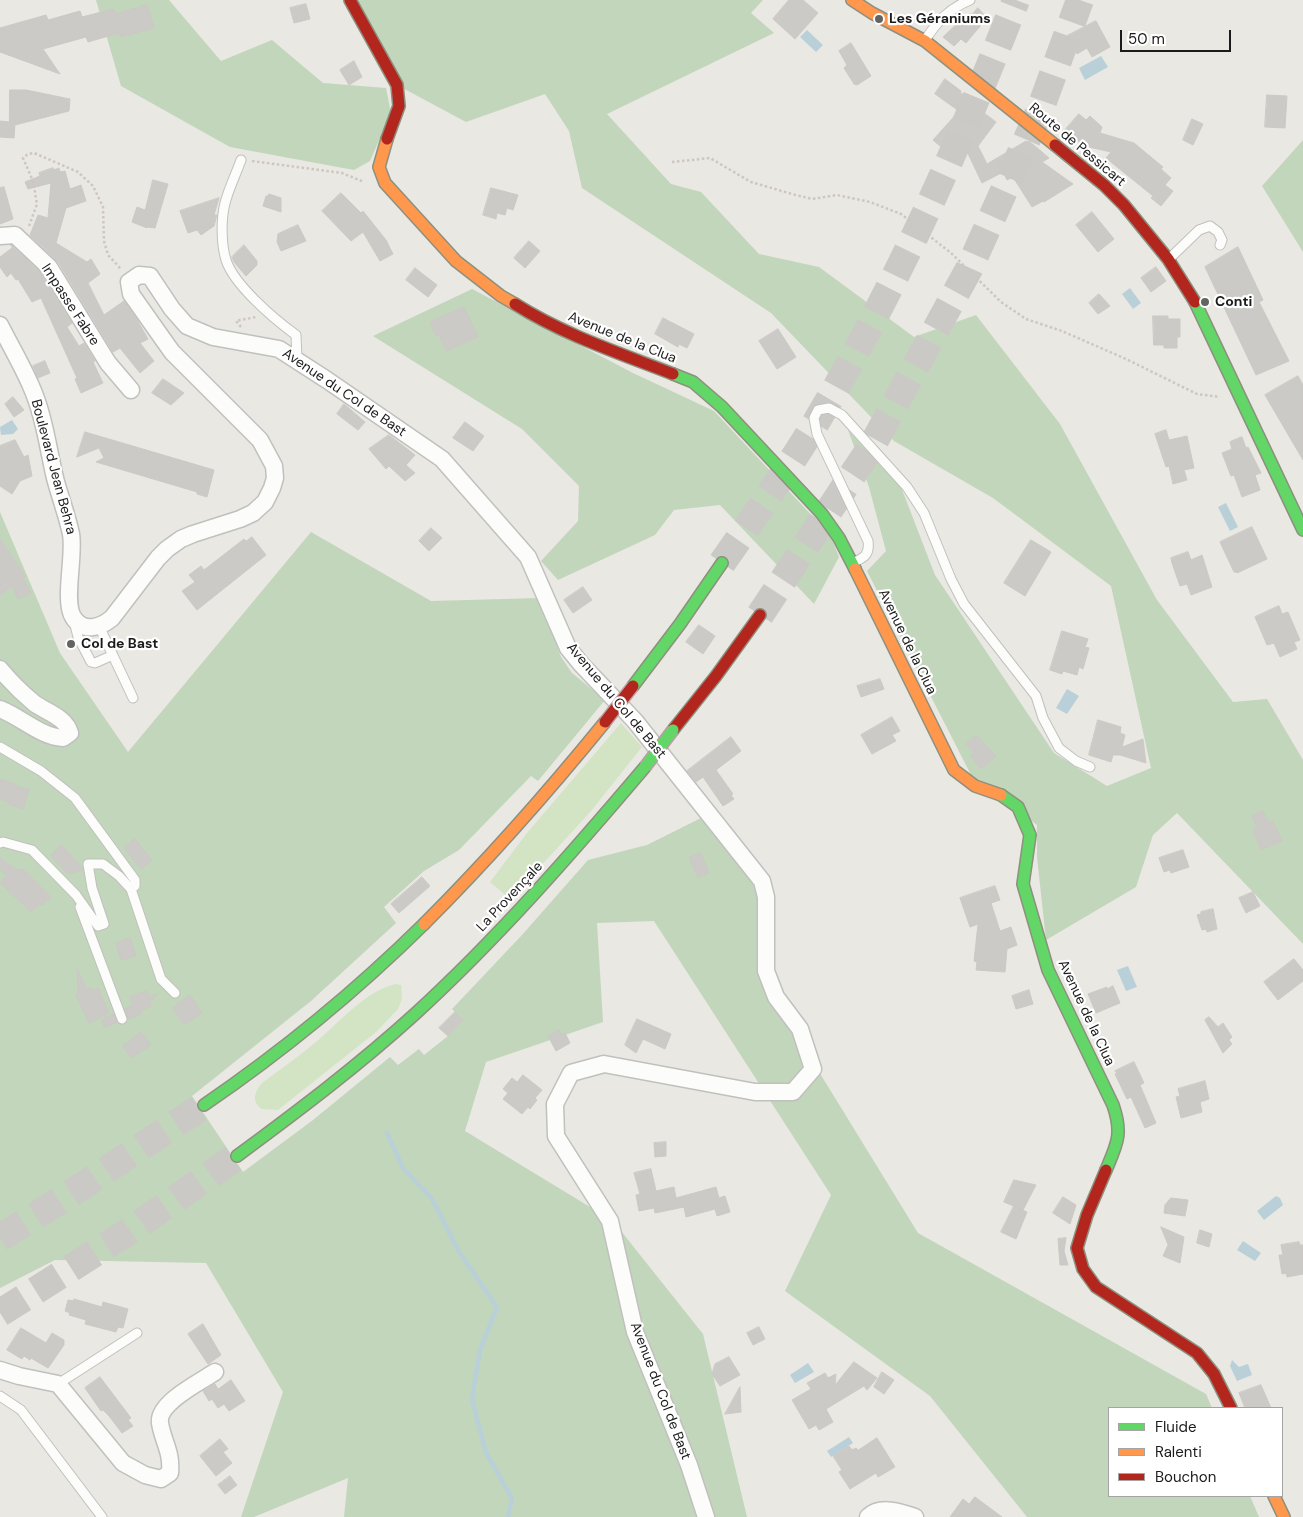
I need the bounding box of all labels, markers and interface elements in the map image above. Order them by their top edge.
place label: Les Géraniums [889,11,991,27]
marker: Les Géraniums [873,13,885,25]
scale bar [1123,20,1234,52]
text: 50 m [1128,29,1165,49]
street label: Route de Pessicart [1025,100,1129,190]
street label: Impasse Fabre [37,261,103,349]
place label: Conti [1215,294,1252,310]
marker: Conti [1199,296,1211,308]
street label: Avenue de la Clua [566,309,678,367]
street label: Avenue du Col de Bast [279,345,409,441]
street label: Boulevard Jean Behra [27,398,79,536]
street label: Avenue de la Clua [874,587,940,697]
place label: Col de Bast [81,636,158,652]
marker: Col de Bast [65,638,77,650]
street label: Avenue du Col de Bast [563,640,669,762]
street label: La Provençale [473,859,547,935]
street label: Avenue de la Clua [1054,957,1118,1069]
street label: Avenue du Col de Bast [626,1320,694,1462]
legend [1108,1407,1283,1497]
text: Fluide [1155,1417,1197,1437]
text: Ralenti [1155,1442,1202,1462]
text: Bouchon [1155,1467,1216,1487]

